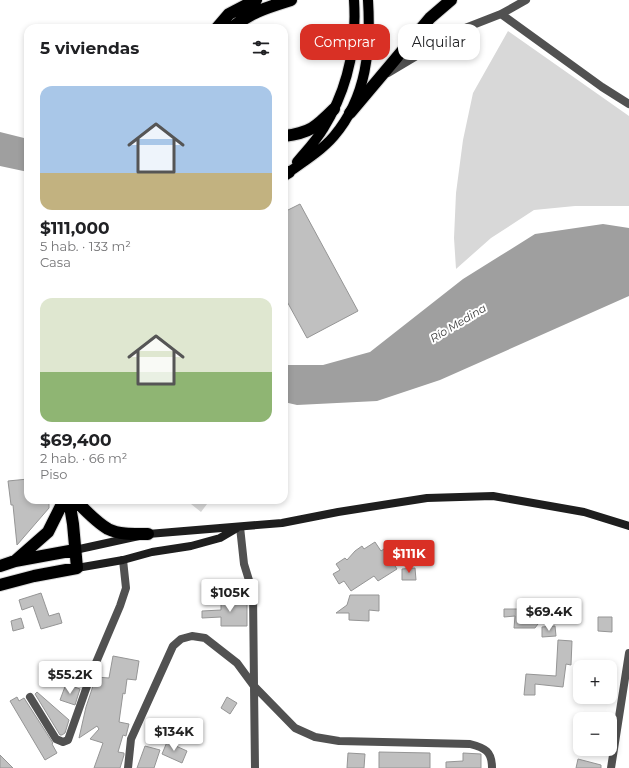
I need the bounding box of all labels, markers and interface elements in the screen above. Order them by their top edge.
chip: Comprar [300,24,390,60]
chip: Alquilar [398,24,480,60]
icon: filters [250,37,272,59]
text: 5 viviendas [40,38,139,58]
icon: home [120,112,192,184]
text: $111,000 [40,218,110,238]
text: 5 hab. · 133 m² [40,238,131,254]
text: Casa [40,254,71,270]
water label: Río Medina [427,301,489,345]
icon: home [120,324,192,396]
text: $69,400 [40,430,112,450]
text: 2 hab. · 66 m² [40,450,127,466]
text: Piso [40,466,67,482]
pin: $111K [381,540,437,574]
text: $111K [392,545,426,561]
pin: $105K [202,579,258,613]
text: $105K [210,584,250,600]
pin: $69.4K [516,598,582,632]
text: $69.4K [526,603,572,619]
map controls [573,660,617,756]
button: + [573,660,617,704]
pin: $55.2K [37,661,103,695]
text: $55.2K [48,666,92,682]
button: − [573,712,617,756]
pin: $134K [146,718,202,752]
text: $134K [154,723,194,739]

